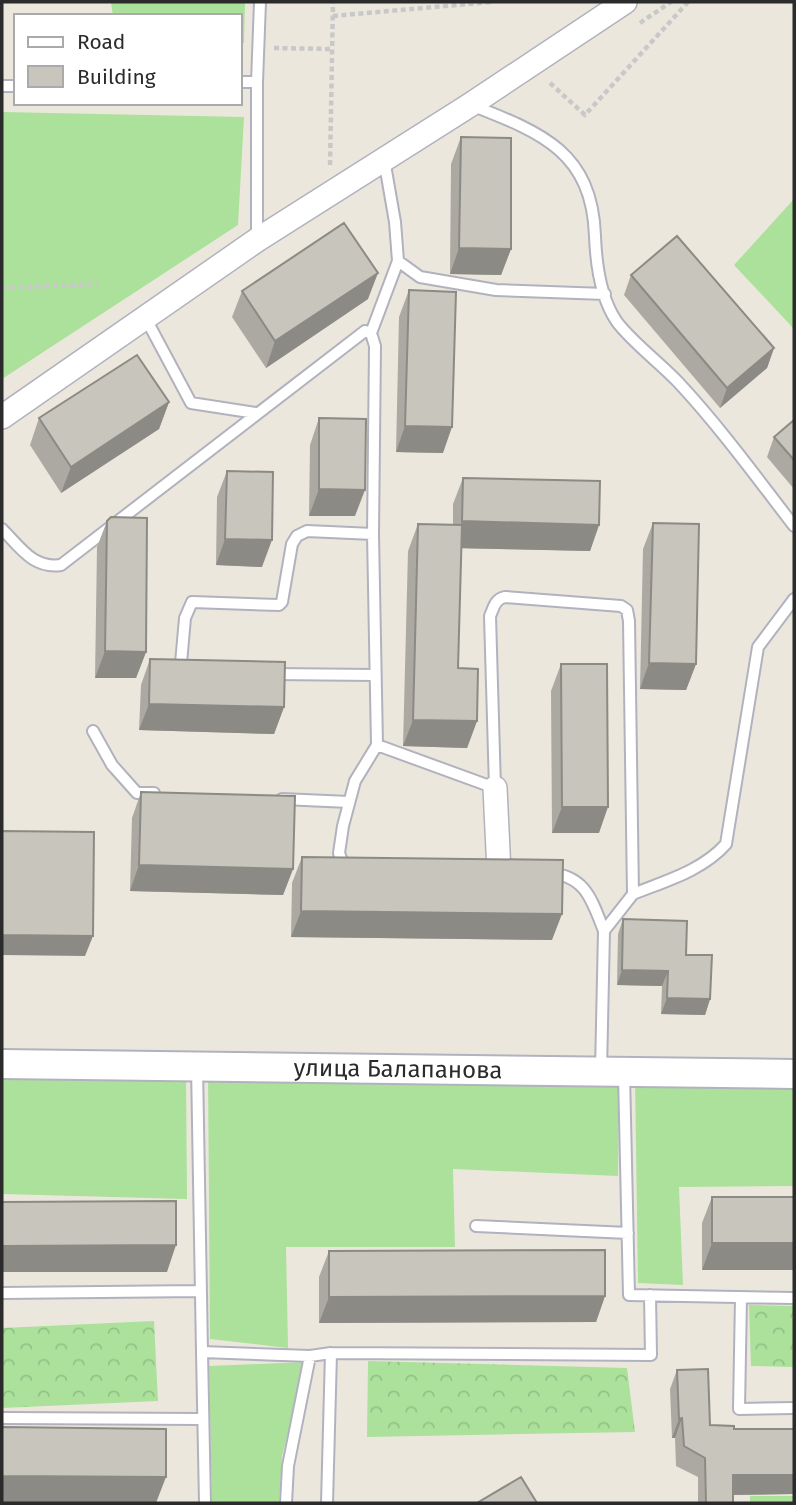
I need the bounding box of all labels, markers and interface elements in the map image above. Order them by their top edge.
legend [14,14,242,105]
text: Road [77,29,125,55]
text: Building [77,64,156,90]
street label: улица Балапанова [293,1054,503,1084]

